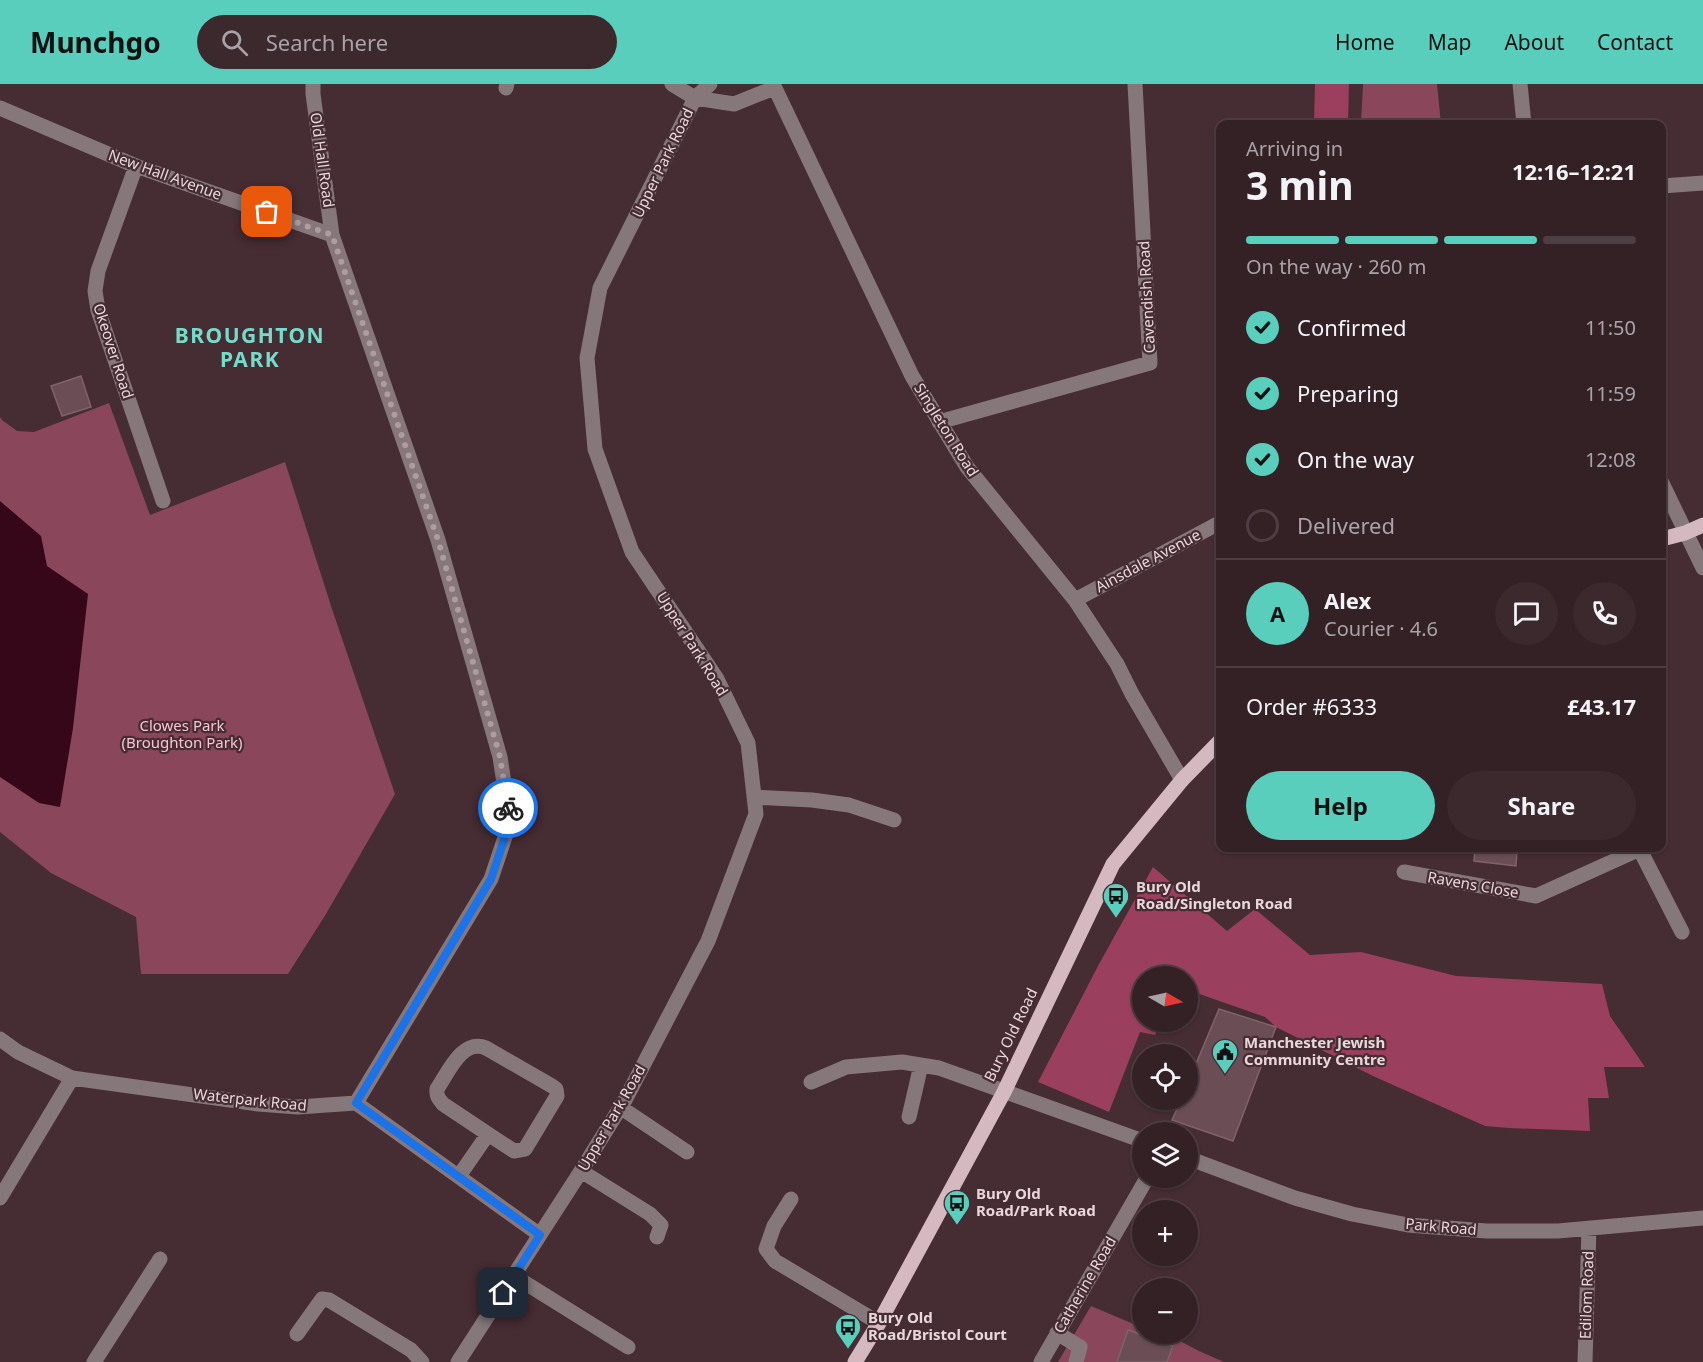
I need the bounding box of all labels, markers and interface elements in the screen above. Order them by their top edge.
search box [197,15,617,69]
text: Munchgo [30,23,161,61]
icon: search [218,26,251,59]
text: Search here [266,27,388,57]
text: Home [1335,28,1395,56]
text: Map [1428,28,1471,56]
text: About [1504,28,1564,56]
text: Contact [1597,28,1673,56]
street label: Upper Park Road [627,104,697,221]
street label: Old Hall Road [306,111,340,209]
text: Arriving in [1246,135,1343,162]
street label: New Hall Avenue [106,144,225,204]
text: 12:16–12:21 [1512,156,1636,186]
text: 3 min [1246,158,1353,211]
pin [241,186,292,237]
icon: bag [250,195,283,228]
street label: Cavendish Road [1133,240,1159,354]
text: On the way · 260 m [1246,253,1426,280]
street label: Okeover Road [89,300,139,401]
icon: check [1246,311,1279,344]
text: Confirmed [1297,312,1407,342]
text: 11:50 [1585,314,1636,341]
district label: BROUGHTON PARK [175,321,325,373]
icon: check [1246,377,1279,410]
text: Preparing [1297,378,1399,408]
street label: Singleton Road [910,379,984,480]
text: 11:59 [1585,380,1636,407]
icon: check [1246,443,1279,476]
text: On the way [1297,444,1414,474]
text: 12:08 [1585,446,1636,473]
text: Delivered [1297,510,1395,540]
street label: Ainsdale Avenue [1091,524,1204,596]
button: chat [1495,582,1558,645]
button: phone [1573,582,1636,645]
text: Alex [1324,585,1371,615]
street label: Upper Park Road [653,587,733,699]
text: A [1270,598,1285,628]
text: Courier · 4.6 [1324,615,1438,642]
text: Order #6333 [1246,691,1377,721]
text: £43.17 [1567,691,1636,721]
park label: Clowes Park (Broughton Park) [122,715,242,752]
button: Help [1246,771,1435,840]
button: Share [1447,771,1636,840]
courier [478,778,538,838]
icon: bike [492,792,525,825]
street label: Ravens Close [1426,866,1520,902]
place label: Bury Old Road/Singleton Road [1136,876,1293,913]
bus stop icon: Bury Old Road/Singleton Road [1101,881,1131,919]
north arrow [1132,966,1198,1032]
map controls [1132,966,1198,1344]
street label: Bury Old Road [979,985,1041,1085]
place label: Manchester Jewish Community Centre [1244,1032,1385,1069]
public building icon: Manchester Jewish Community Centre [1210,1037,1240,1075]
button: locate [1132,1044,1198,1110]
street label: Upper Park Road [573,1061,650,1174]
street label: Waterpark Road [192,1083,308,1115]
button: layers [1132,1122,1198,1188]
place label: Bury Old Road/Park Road [976,1183,1096,1220]
bus stop icon: Bury Old Road/Park Road [942,1188,972,1226]
button: + [1132,1200,1198,1266]
street label: Park Road [1405,1213,1478,1239]
street label: Catherine Road [1048,1232,1120,1337]
street label: Edilom Road [1574,1250,1598,1339]
pin [477,1267,528,1318]
icon: home [486,1276,519,1309]
button: − [1132,1278,1198,1344]
place label: Bury Old Road/Bristol Court [868,1307,1007,1344]
bus stop icon: Bury Old Road/Bristol Court [833,1312,863,1350]

